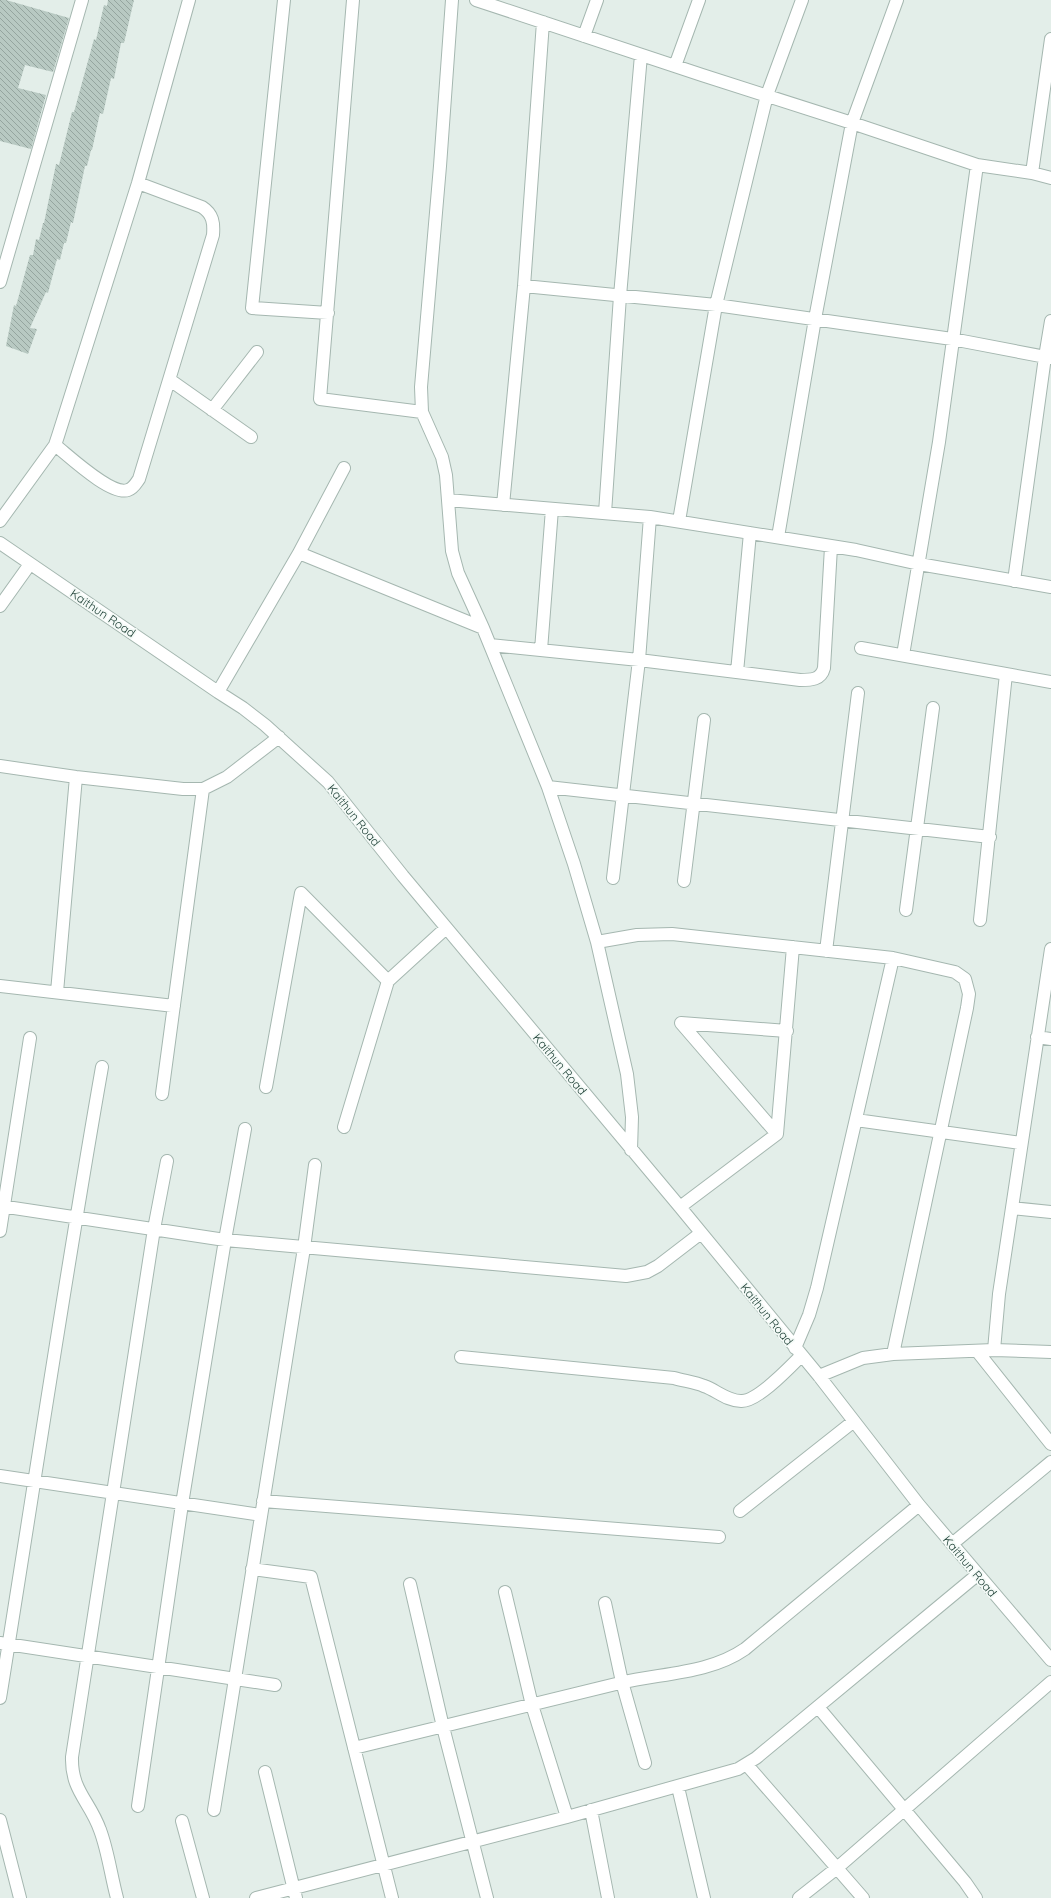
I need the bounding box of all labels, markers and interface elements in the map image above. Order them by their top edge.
street label: Kaithun Road [67,586,139,640]
street label: Kaithun Road [324,781,384,849]
street label: Kaithun Road [530,1030,590,1098]
street label: Kaithun Road [737,1280,797,1348]
street label: Kaithun Road [940,1532,1000,1600]

